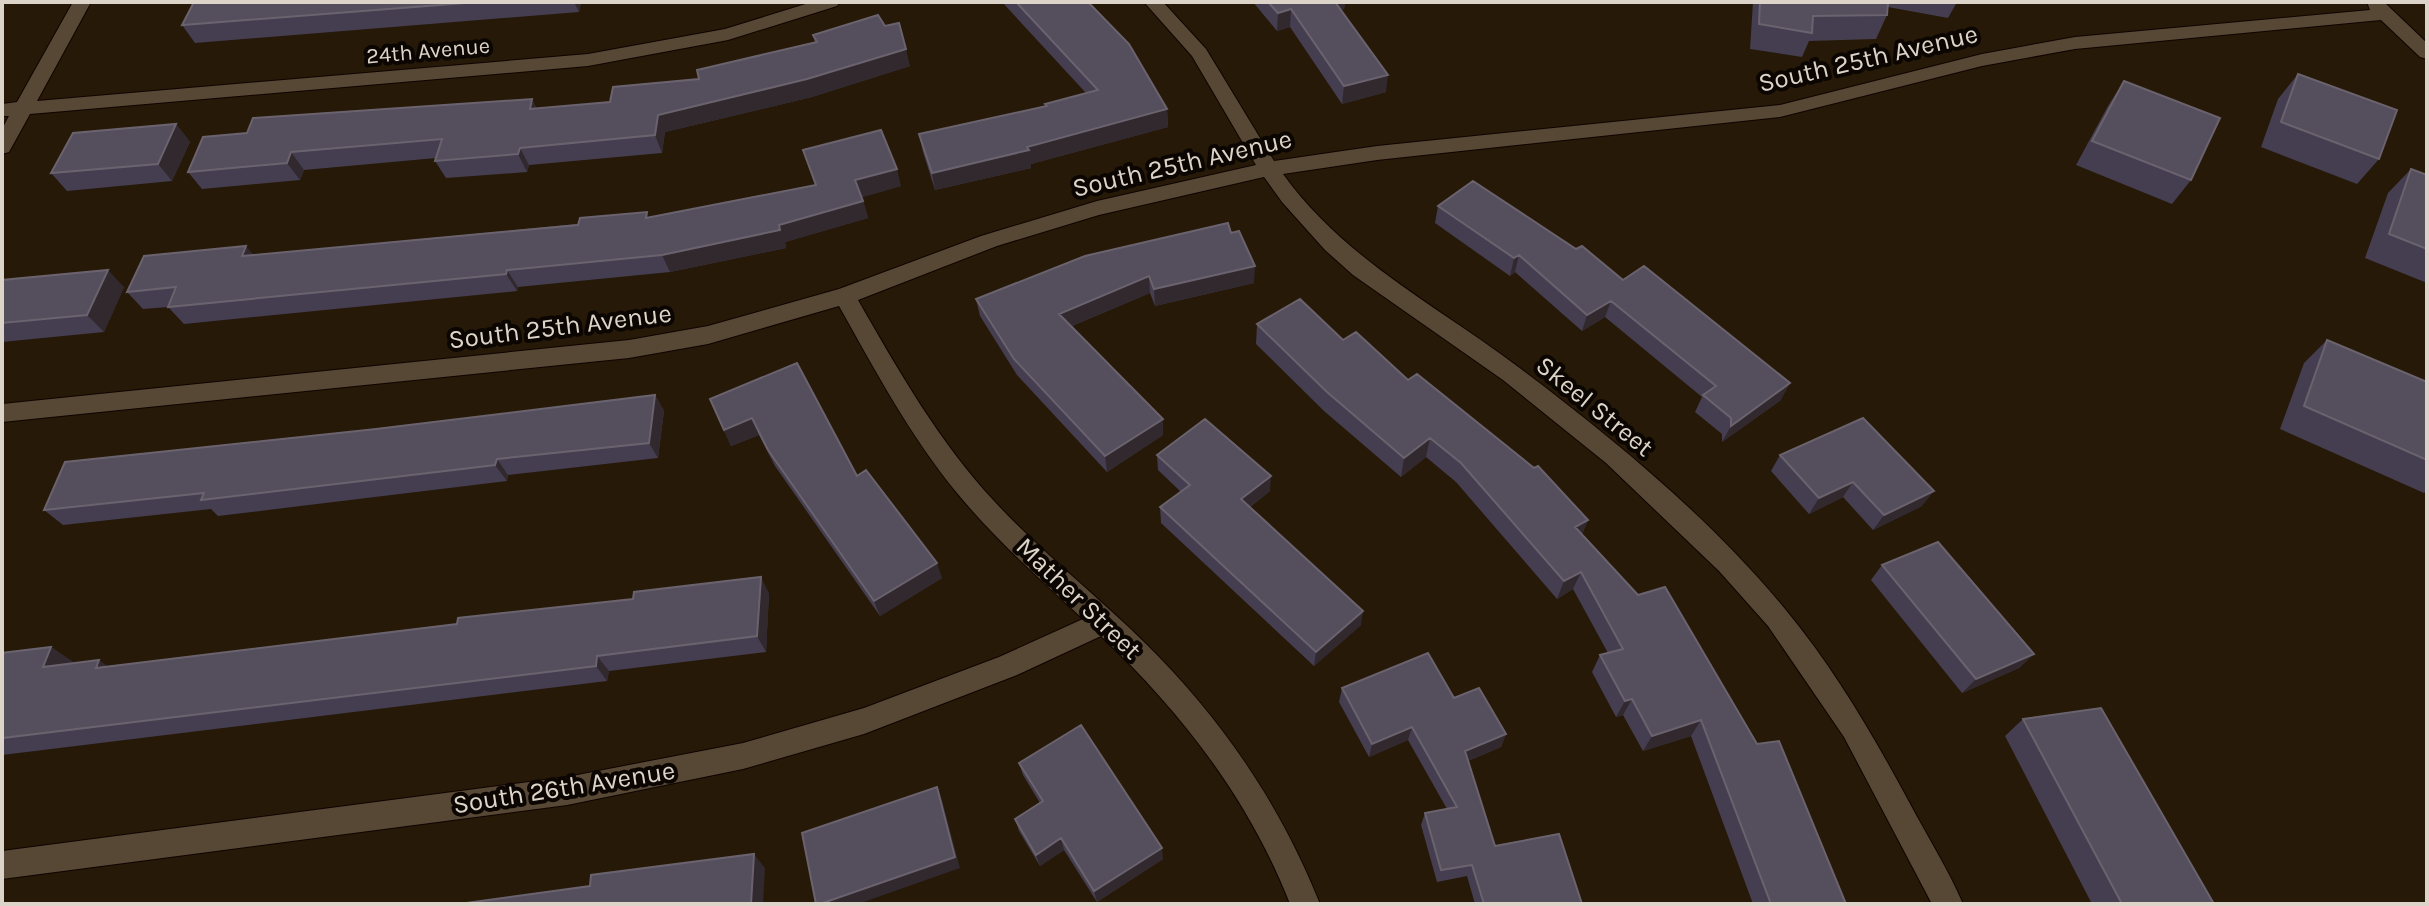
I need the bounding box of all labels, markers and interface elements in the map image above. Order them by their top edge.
street label: South 25th Avenue [1755,18,1981,99]
street label: 24th Avenue [365,33,491,69]
street label: South 25th Avenue [1069,123,1295,204]
street label: South 25th Avenue [447,297,673,356]
street label: Skeel Street [1530,350,1660,463]
street label: Mather Street [1010,531,1148,666]
street label: South 26th Avenue [451,755,677,820]

